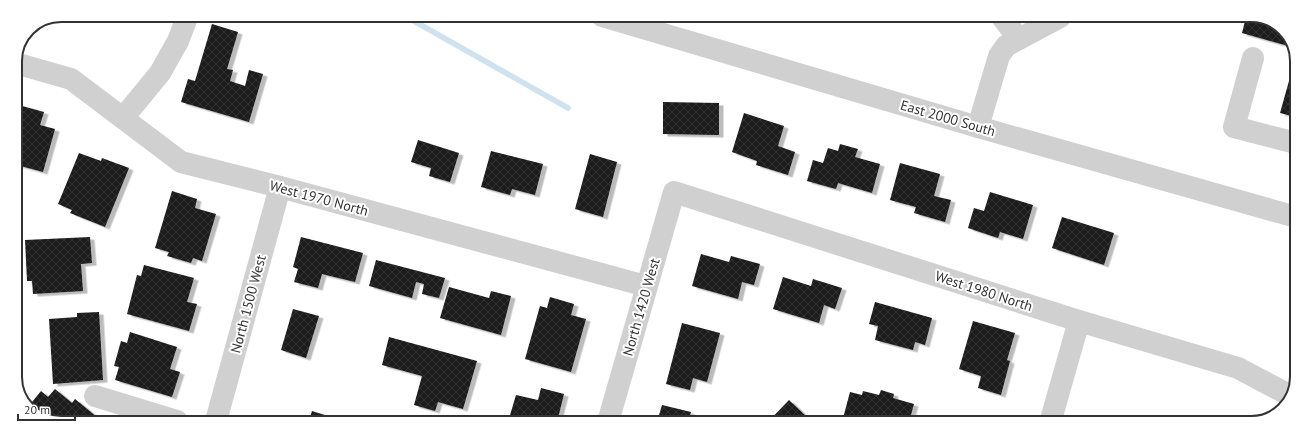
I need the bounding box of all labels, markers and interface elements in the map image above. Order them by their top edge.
street label: East 2000 South [898,96,998,140]
street label: West 1970 North [268,176,370,220]
street label: North 1500 West [226,253,270,355]
street label: North 1420 West [618,256,664,358]
street label: West 1980 North [933,267,1035,315]
scale bar [18,396,75,422]
text: 20 m [24,402,50,417]

